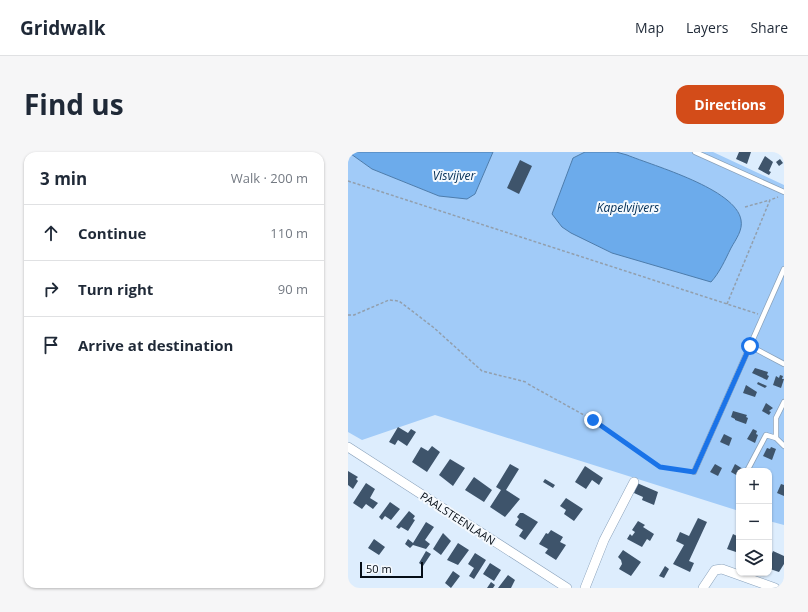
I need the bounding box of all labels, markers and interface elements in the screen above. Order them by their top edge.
text: Gridwalk [20,15,106,41]
text: Map [635,18,664,37]
text: Layers [686,18,728,37]
text: Share [750,18,788,37]
text: Find us [24,85,124,123]
button: Directions [676,85,784,124]
text: 3 min [40,167,87,190]
water label: Visvijver [433,167,477,184]
text: Walk · 200 m [231,169,308,187]
water label: Kapelvijvers [597,199,659,216]
icon: ahead [40,222,62,244]
text: Continue [78,223,146,243]
text: 110 m [270,224,308,242]
icon: right [40,278,62,300]
text: Turn right [78,279,153,299]
text: 90 m [278,280,308,298]
icon: arrive [40,334,62,356]
text: Arrive at destination [78,335,233,355]
route start [741,337,759,355]
route end [584,411,602,429]
map controls [736,468,772,576]
button: + [736,468,772,504]
street label: PAALSTEENLAAN [418,488,498,548]
button: − [736,504,772,540]
button: layers [736,540,772,576]
scale bar [360,560,423,579]
text: 50 m [366,561,392,576]

